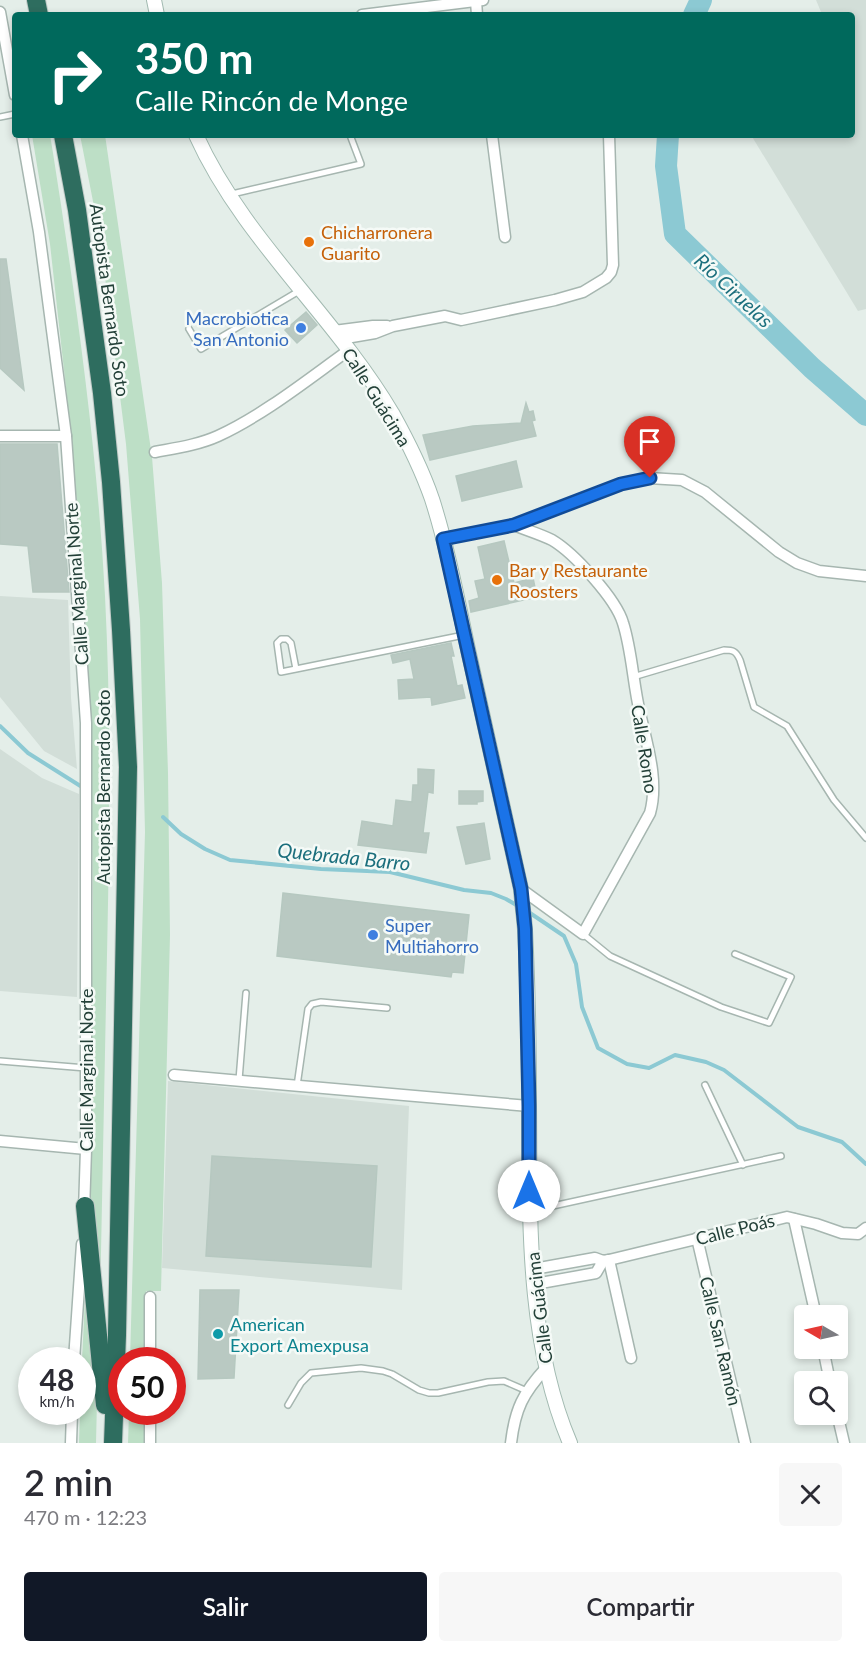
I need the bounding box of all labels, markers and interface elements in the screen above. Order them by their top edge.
text: 350 m [135,33,253,83]
icon: right [36,36,114,114]
text: Calle Rincón de Monge [135,84,408,117]
street label: Autopista Bernardo Soto [86,202,134,398]
place label: Chicharronera Guarito [321,221,433,264]
marker: Chicharronera Guarito [302,235,316,249]
water label: Río Ciruelas [690,248,778,332]
place label: Macrobiotica San Antonio [186,307,289,350]
marker: Macrobiotica San Antonio [294,321,308,335]
street label: Calle Guácima [338,344,416,450]
pin [624,416,675,478]
icon: arrive [633,425,666,458]
street label: Calle Marginal Norte [59,502,93,666]
place label: Bar y Restaurante Roosters [509,559,648,602]
marker: Bar y Restaurante Roosters [490,573,504,587]
street label: Autopista Bernardo Soto [92,690,114,884]
street label: Calle Romo [627,703,663,795]
water label: Quebrada Barro [276,837,412,875]
place label: Super Multiahorro [385,914,479,957]
marker: Super Multiahorro [366,928,380,942]
street label: Calle Marginal Norte [75,989,97,1151]
position arrow [497,1159,561,1223]
street label: Calle Poás [693,1208,777,1249]
street label: Calle Guácima [521,1251,557,1365]
street label: Calle San Ramón [695,1274,747,1408]
north arrow [794,1305,848,1359]
map controls [794,1305,848,1425]
place label: American Export Amexpusa [230,1313,369,1356]
marker: American Export Amexpusa [211,1327,225,1341]
speed limit sign: 50 [108,1347,186,1425]
text: 48 [40,1361,74,1397]
button: search [794,1371,848,1425]
text: km/h [39,1392,75,1410]
text: 2 min [24,1460,113,1504]
button: close [779,1463,842,1526]
text: 470 m · 12:23 [24,1505,147,1529]
button: Salir [24,1572,427,1641]
button: Compartir [439,1572,842,1641]

